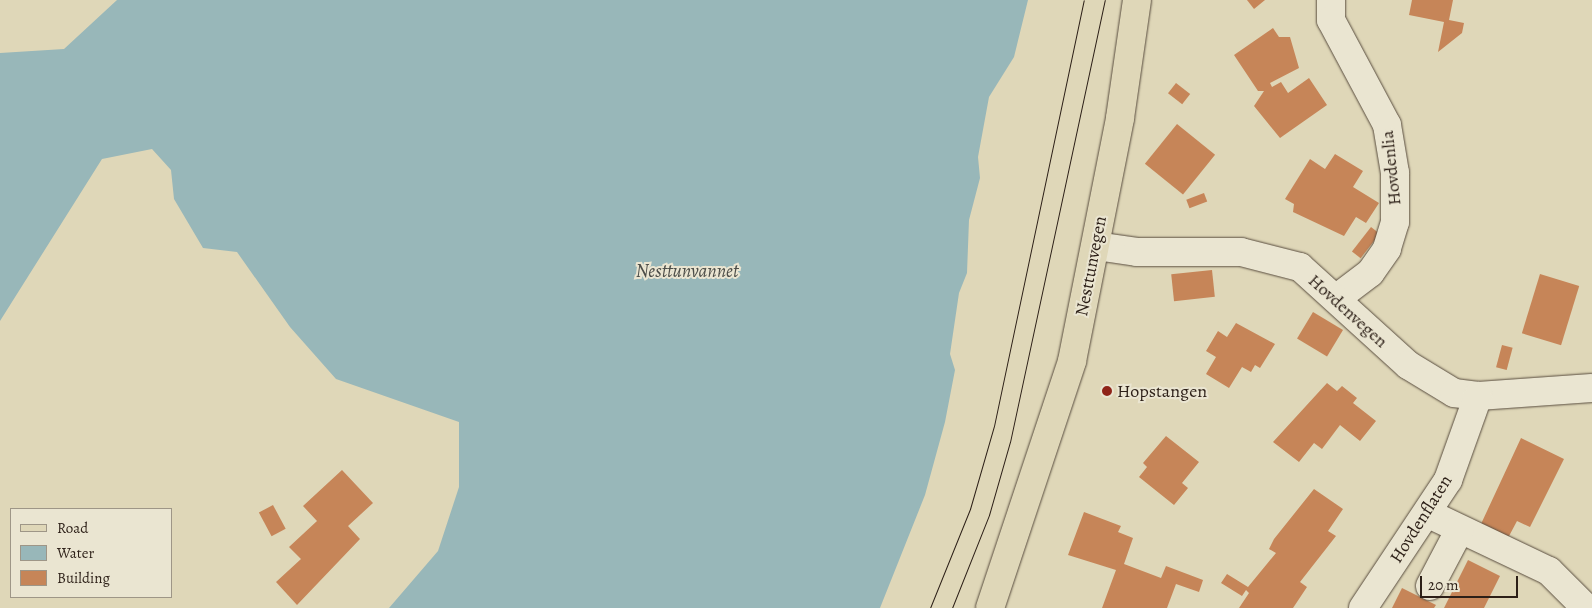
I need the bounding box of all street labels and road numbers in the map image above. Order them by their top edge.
street label: Hovdenlia [1376,130,1406,206]
street label: Nesttunvegen [1071,214,1111,318]
street label: Hovdenvegen [1304,270,1392,352]
street label: Hovdenflaten [1385,471,1457,567]

